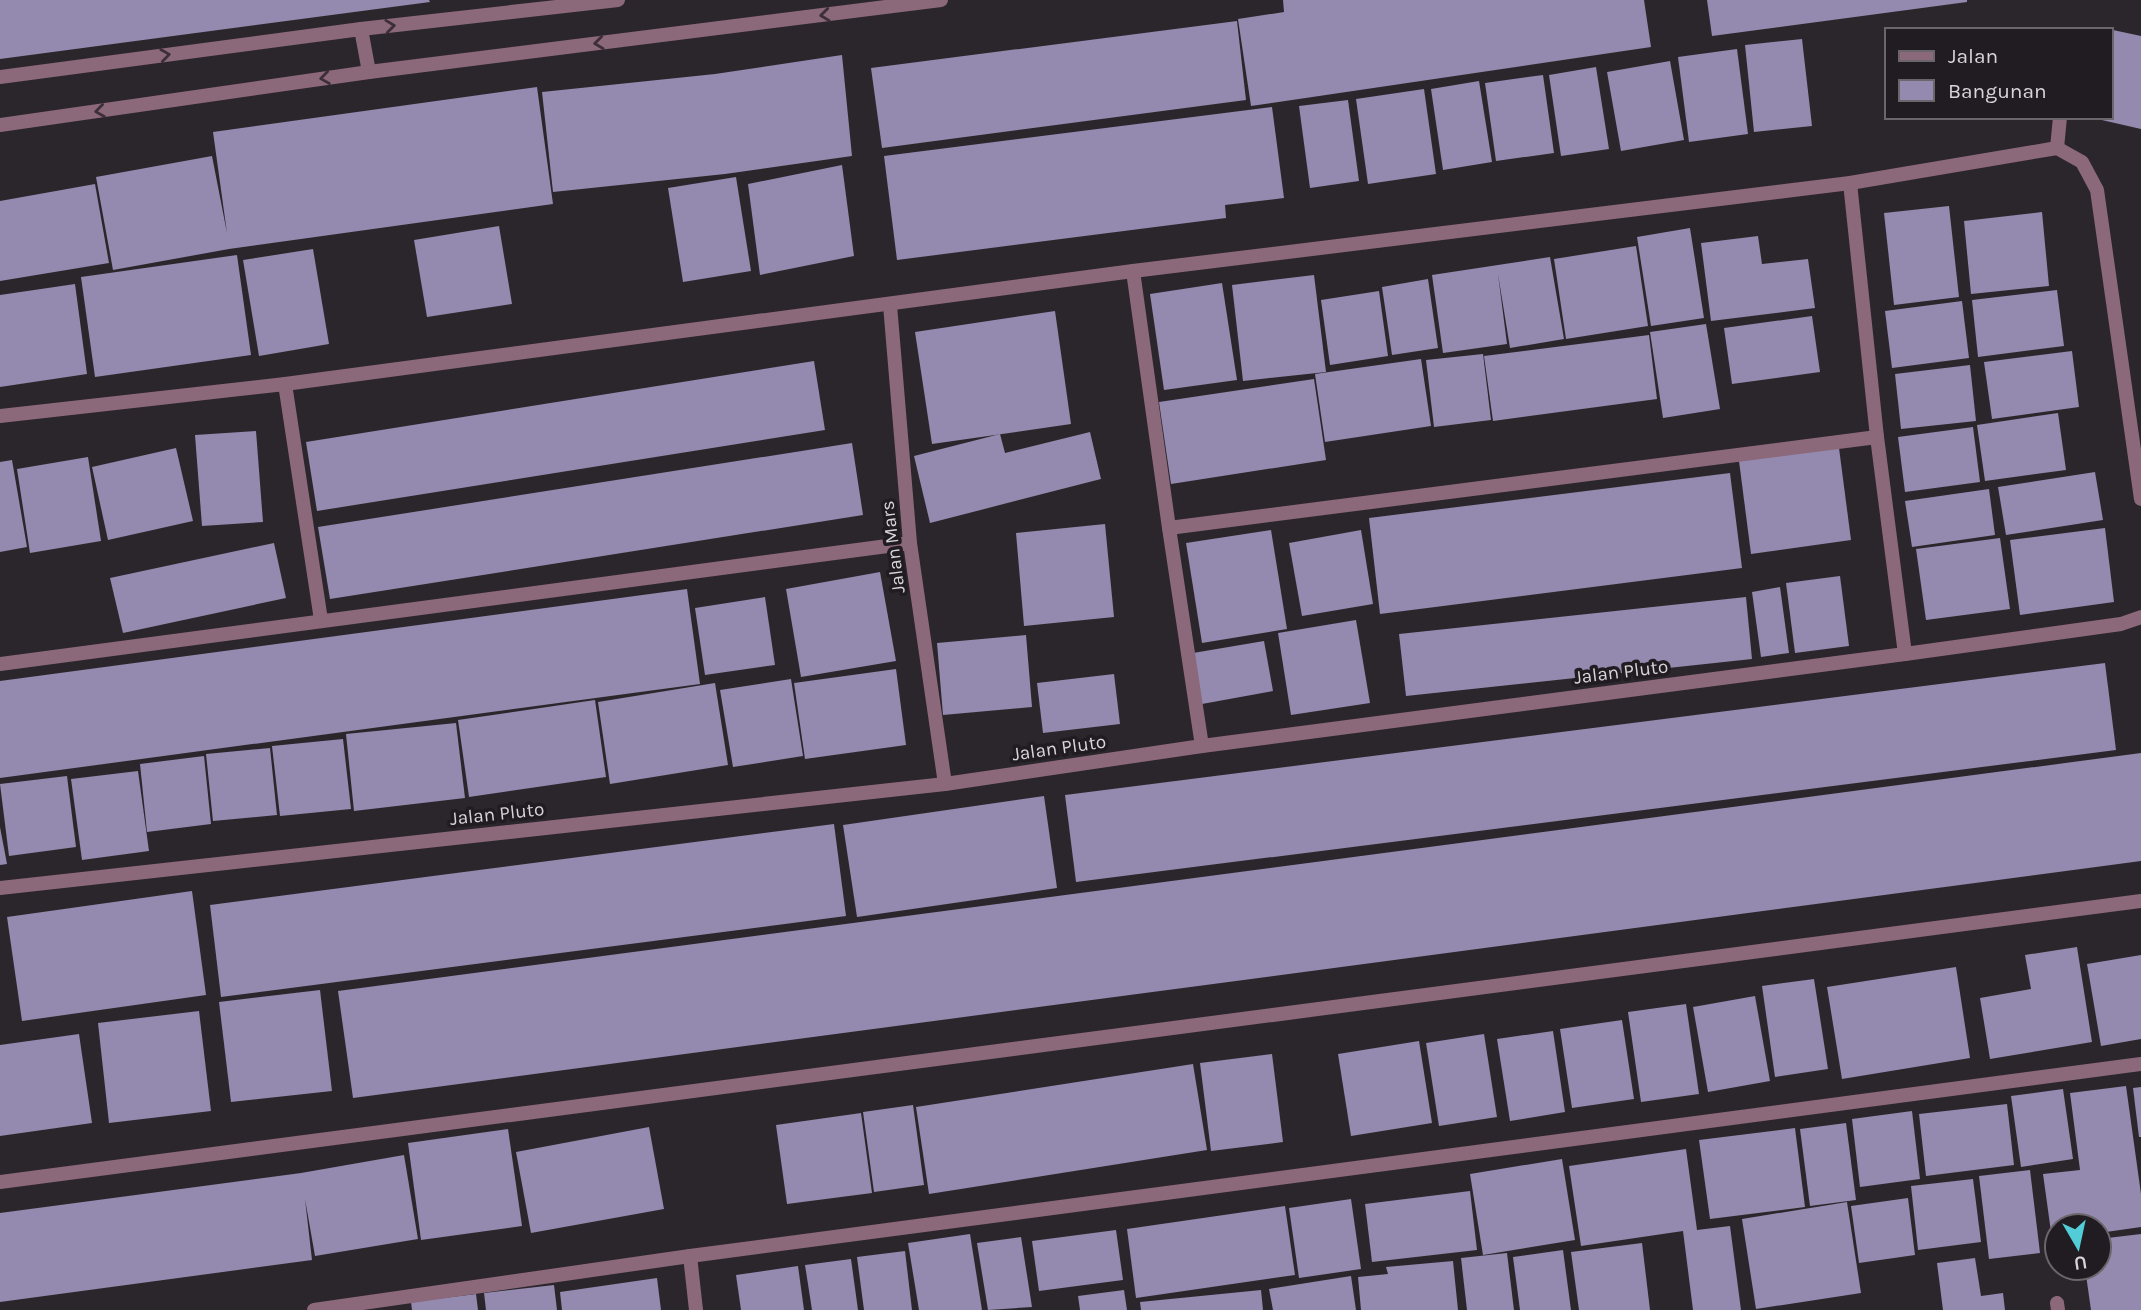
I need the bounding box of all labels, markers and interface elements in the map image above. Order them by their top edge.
one-way arrow [819,7,831,22]
one-way arrow [385,19,396,34]
legend [1885,28,2113,119]
one-way arrow [593,36,605,51]
text: Jalan [1948,44,1998,68]
one-way arrow [159,48,171,63]
one-way arrow [319,71,331,86]
text: Bangunan [1948,79,2047,103]
one-way arrow [94,103,105,118]
street label: Jalan Mars [876,499,910,595]
street label: Jalan Pluto [1573,655,1669,689]
street label: Jalan Pluto [1011,731,1107,765]
street label: Jalan Pluto [449,798,545,830]
north arrow [2043,1212,2113,1282]
text: U [2072,1251,2089,1275]

